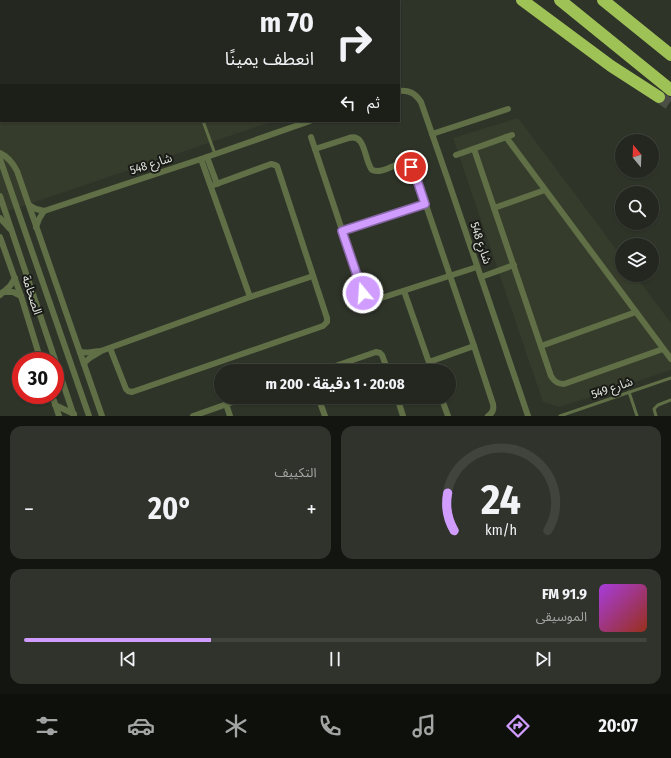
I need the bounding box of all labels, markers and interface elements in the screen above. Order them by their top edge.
text: 70 m [260,6,314,39]
icon: right [328,16,380,68]
text: انعطف يمينًا [225,48,314,70]
icon: left [337,92,359,114]
text: ثم [367,94,380,112]
north arrow [615,134,659,178]
map controls [615,134,659,282]
pin [394,150,428,184]
street label: شارع 548 [128,151,174,179]
icon: arrive [400,156,422,178]
button: search [615,186,659,230]
street label: شارع 548 [465,220,495,267]
button: layers [615,238,659,282]
position arrow [342,272,384,314]
street label: الصخامة [19,274,45,317]
speed limit sign: 30 [12,352,64,404]
street label: شارع 549 [589,374,635,404]
text: 20:08 · 1 دقيقة · 200 m [265,375,405,393]
text: التكييف [275,465,317,480]
text: 24 [480,474,521,524]
text: 20° [148,491,192,527]
text: − [24,496,34,523]
text: + [306,496,317,523]
text: km/h [485,521,517,538]
text: 91.9 FM [542,585,587,603]
text: الموسيقى [536,609,587,624]
icon: previous [117,648,139,670]
icon: pause [324,648,346,670]
icon: next [532,648,554,670]
icon: filters [33,712,61,740]
icon: car [127,712,155,740]
icon: climate [222,712,250,740]
icon: phone [316,712,344,740]
icon: music [410,712,438,740]
icon: directions [504,712,532,740]
text: 20:07 [598,715,638,737]

